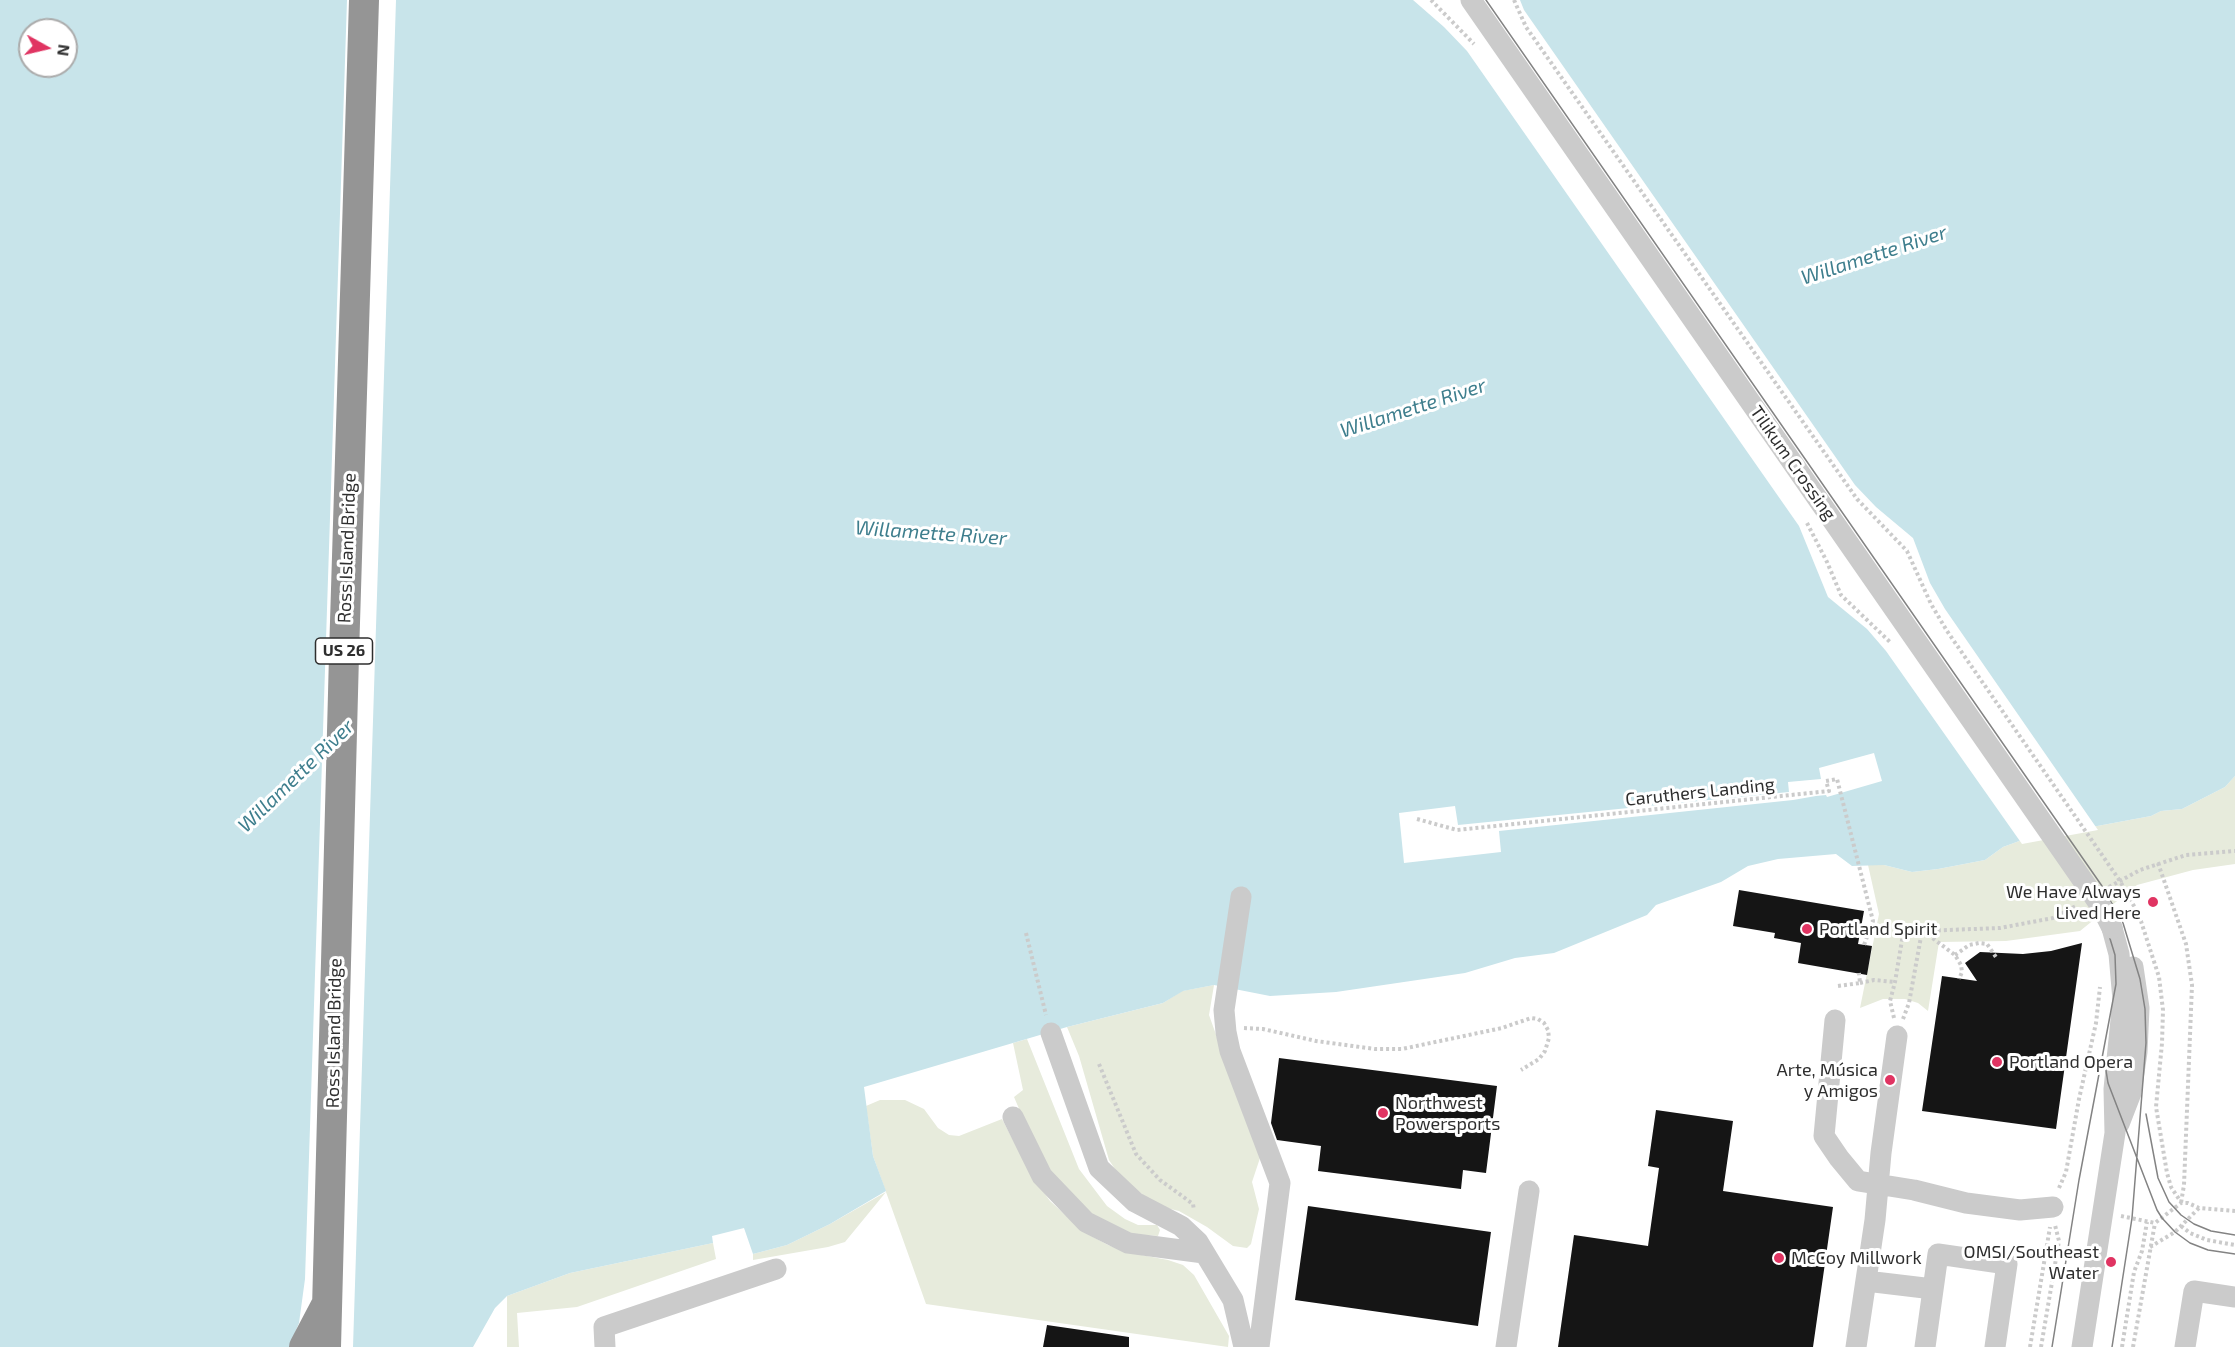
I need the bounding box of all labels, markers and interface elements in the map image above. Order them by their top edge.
north arrow [18,18,78,78]
text: N [54,43,75,57]
water label: Willamette River [1798,220,1950,290]
water label: Willamette River [1337,373,1489,443]
street label: Tilikum Crossing [1746,402,1840,524]
street label: Ross Island Bridge [334,473,360,623]
water label: Willamette River [854,516,1008,550]
road number: US 26 [316,638,372,664]
water label: Willamette River [233,715,359,837]
street label: Caruthers Landing [1624,773,1776,811]
place label: We Have Always Lived Here [2006,881,2141,924]
marker: We Have Always Lived Here [2146,895,2160,909]
place label: Portland Spirit [1819,918,1937,940]
marker: Portland Spirit [1800,922,1814,936]
street label: Ross Island Bridge [322,958,346,1108]
place label: Portland Opera [2009,1051,2133,1073]
marker: Portland Opera [1990,1055,2004,1069]
place label: Arte, Música y Amigos [1777,1059,1878,1102]
marker: Arte, Música y Amigos [1883,1073,1897,1087]
place label: Northwest Powersports [1395,1092,1500,1134]
marker: Northwest Powersports [1376,1106,1390,1120]
place label: OMSI/Southeast Water [1964,1241,2099,1284]
place label: McCoy Millwork [1791,1247,1922,1269]
marker: McCoy Millwork [1772,1251,1786,1265]
marker: OMSI/Southeast Water [2104,1255,2118,1269]

